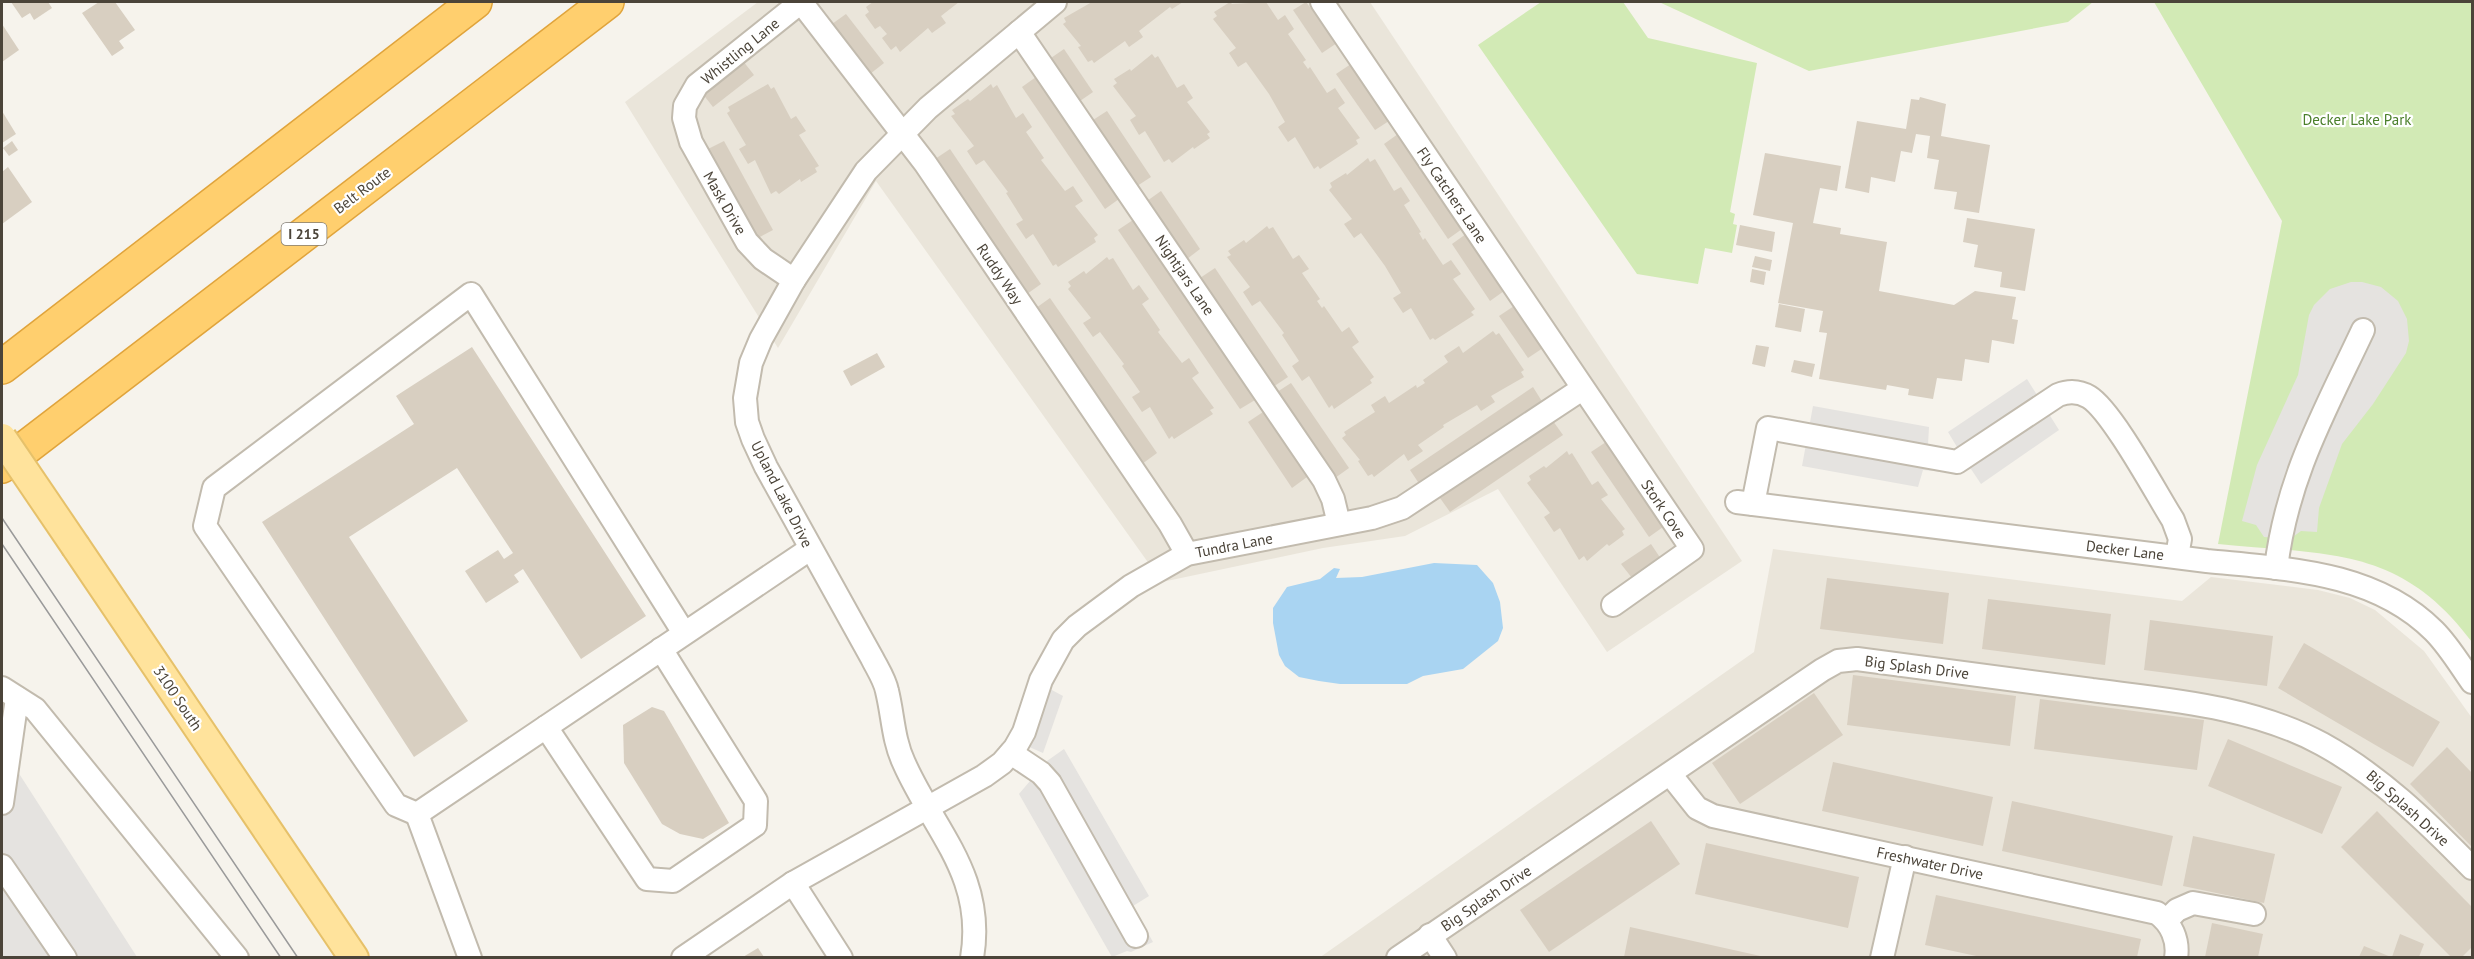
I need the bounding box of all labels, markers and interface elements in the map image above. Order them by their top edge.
street label: Whistling Lane [697,14,783,88]
park label: Decker Lake Park [2303,110,2412,129]
street label: Fly Catchers Lane [1413,143,1491,247]
street label: Belt Route [330,162,394,218]
street label: Mask Drive [699,168,751,238]
road number: I 215 [282,223,326,245]
street label: Nightjars Lane [1151,231,1219,319]
street label: Ruddy Way [973,240,1027,308]
street label: Upland Lake Drive [747,438,817,550]
street label: Stork Cove [1637,476,1691,542]
street label: Tundra Lane [1194,528,1274,562]
street label: Decker Lane [2085,536,2165,564]
street label: Big Splash Drive [1864,651,1970,683]
street label: 3100 South [149,662,207,734]
street label: Big Splash Drive [2363,766,2453,850]
street label: Freshwater Drive [1875,842,1985,884]
street label: Big Splash Drive [1437,861,1535,935]

